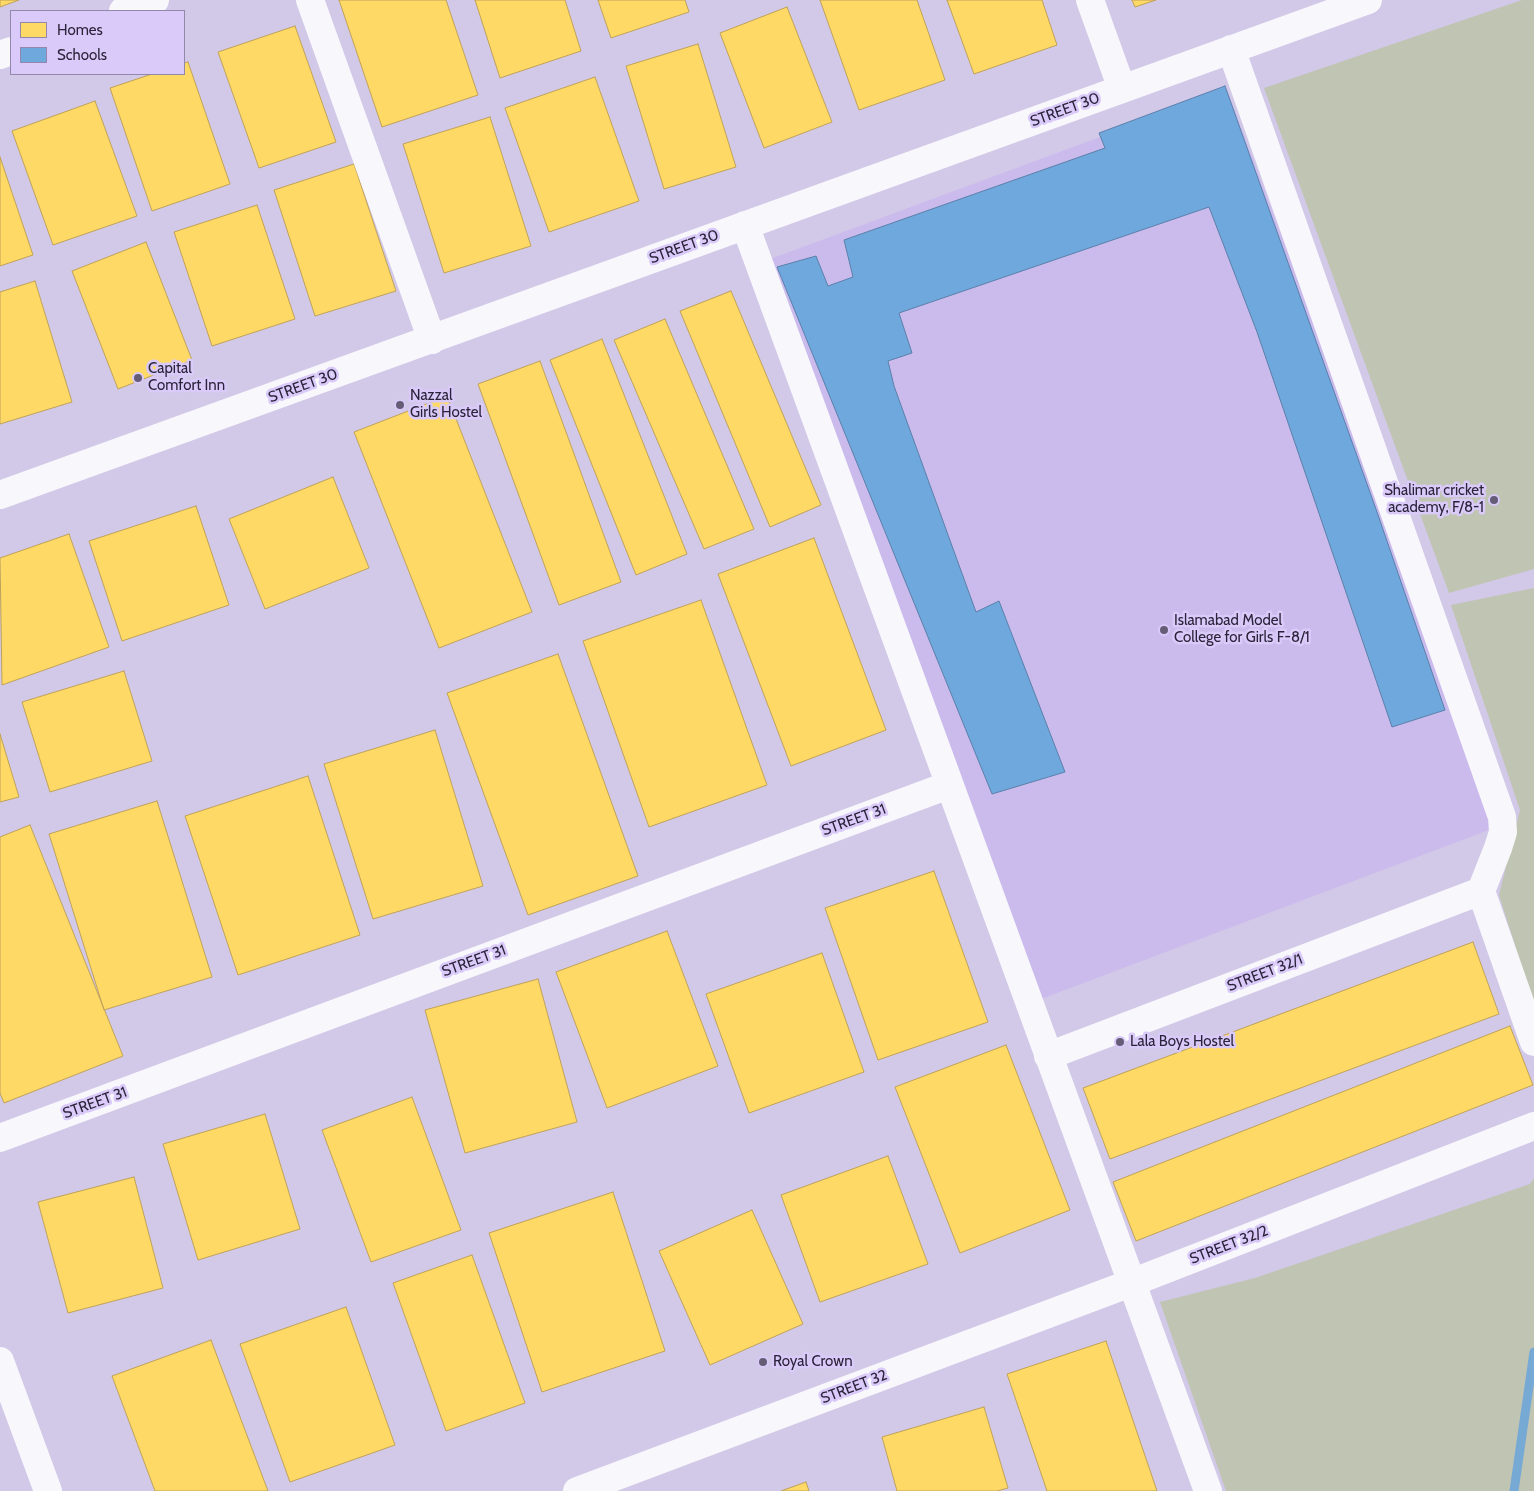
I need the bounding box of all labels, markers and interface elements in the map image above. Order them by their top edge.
legend [10,10,185,75]
text: Homes [57,21,103,39]
text: Schools [57,46,107,64]
street label: STREET 30 [1028,89,1102,131]
street label: STREET 30 [647,226,721,268]
place label: Capital Comfort Inn [148,360,225,395]
street label: STREET 30 [266,365,340,407]
marker: Capital Comfort Inn [132,372,144,384]
place label: Nazzal Girls Hostel [410,387,482,422]
marker: Nazzal Girls Hostel [394,399,406,411]
place label: Shalimar cricket academy, F/8-1 [1384,482,1484,517]
marker: Shalimar cricket academy, F/8-1 [1488,494,1500,506]
place label: Islamabad Model College for Girls F-8/1 [1174,612,1310,647]
marker: Islamabad Model College for Girls F-8/1 [1158,624,1170,636]
street label: STREET 31 [820,800,888,840]
street label: STREET 31 [440,941,508,981]
street label: STREET 32/1 [1225,950,1305,996]
place label: Lala Boys Hostel [1130,1033,1234,1051]
marker: Lala Boys Hostel [1114,1036,1126,1048]
street label: STREET 31 [61,1083,129,1123]
street label: STREET 32/2 [1187,1222,1271,1268]
place label: Royal Crown [773,1353,853,1371]
marker: Royal Crown [757,1356,769,1368]
street label: STREET 32 [818,1366,890,1408]

